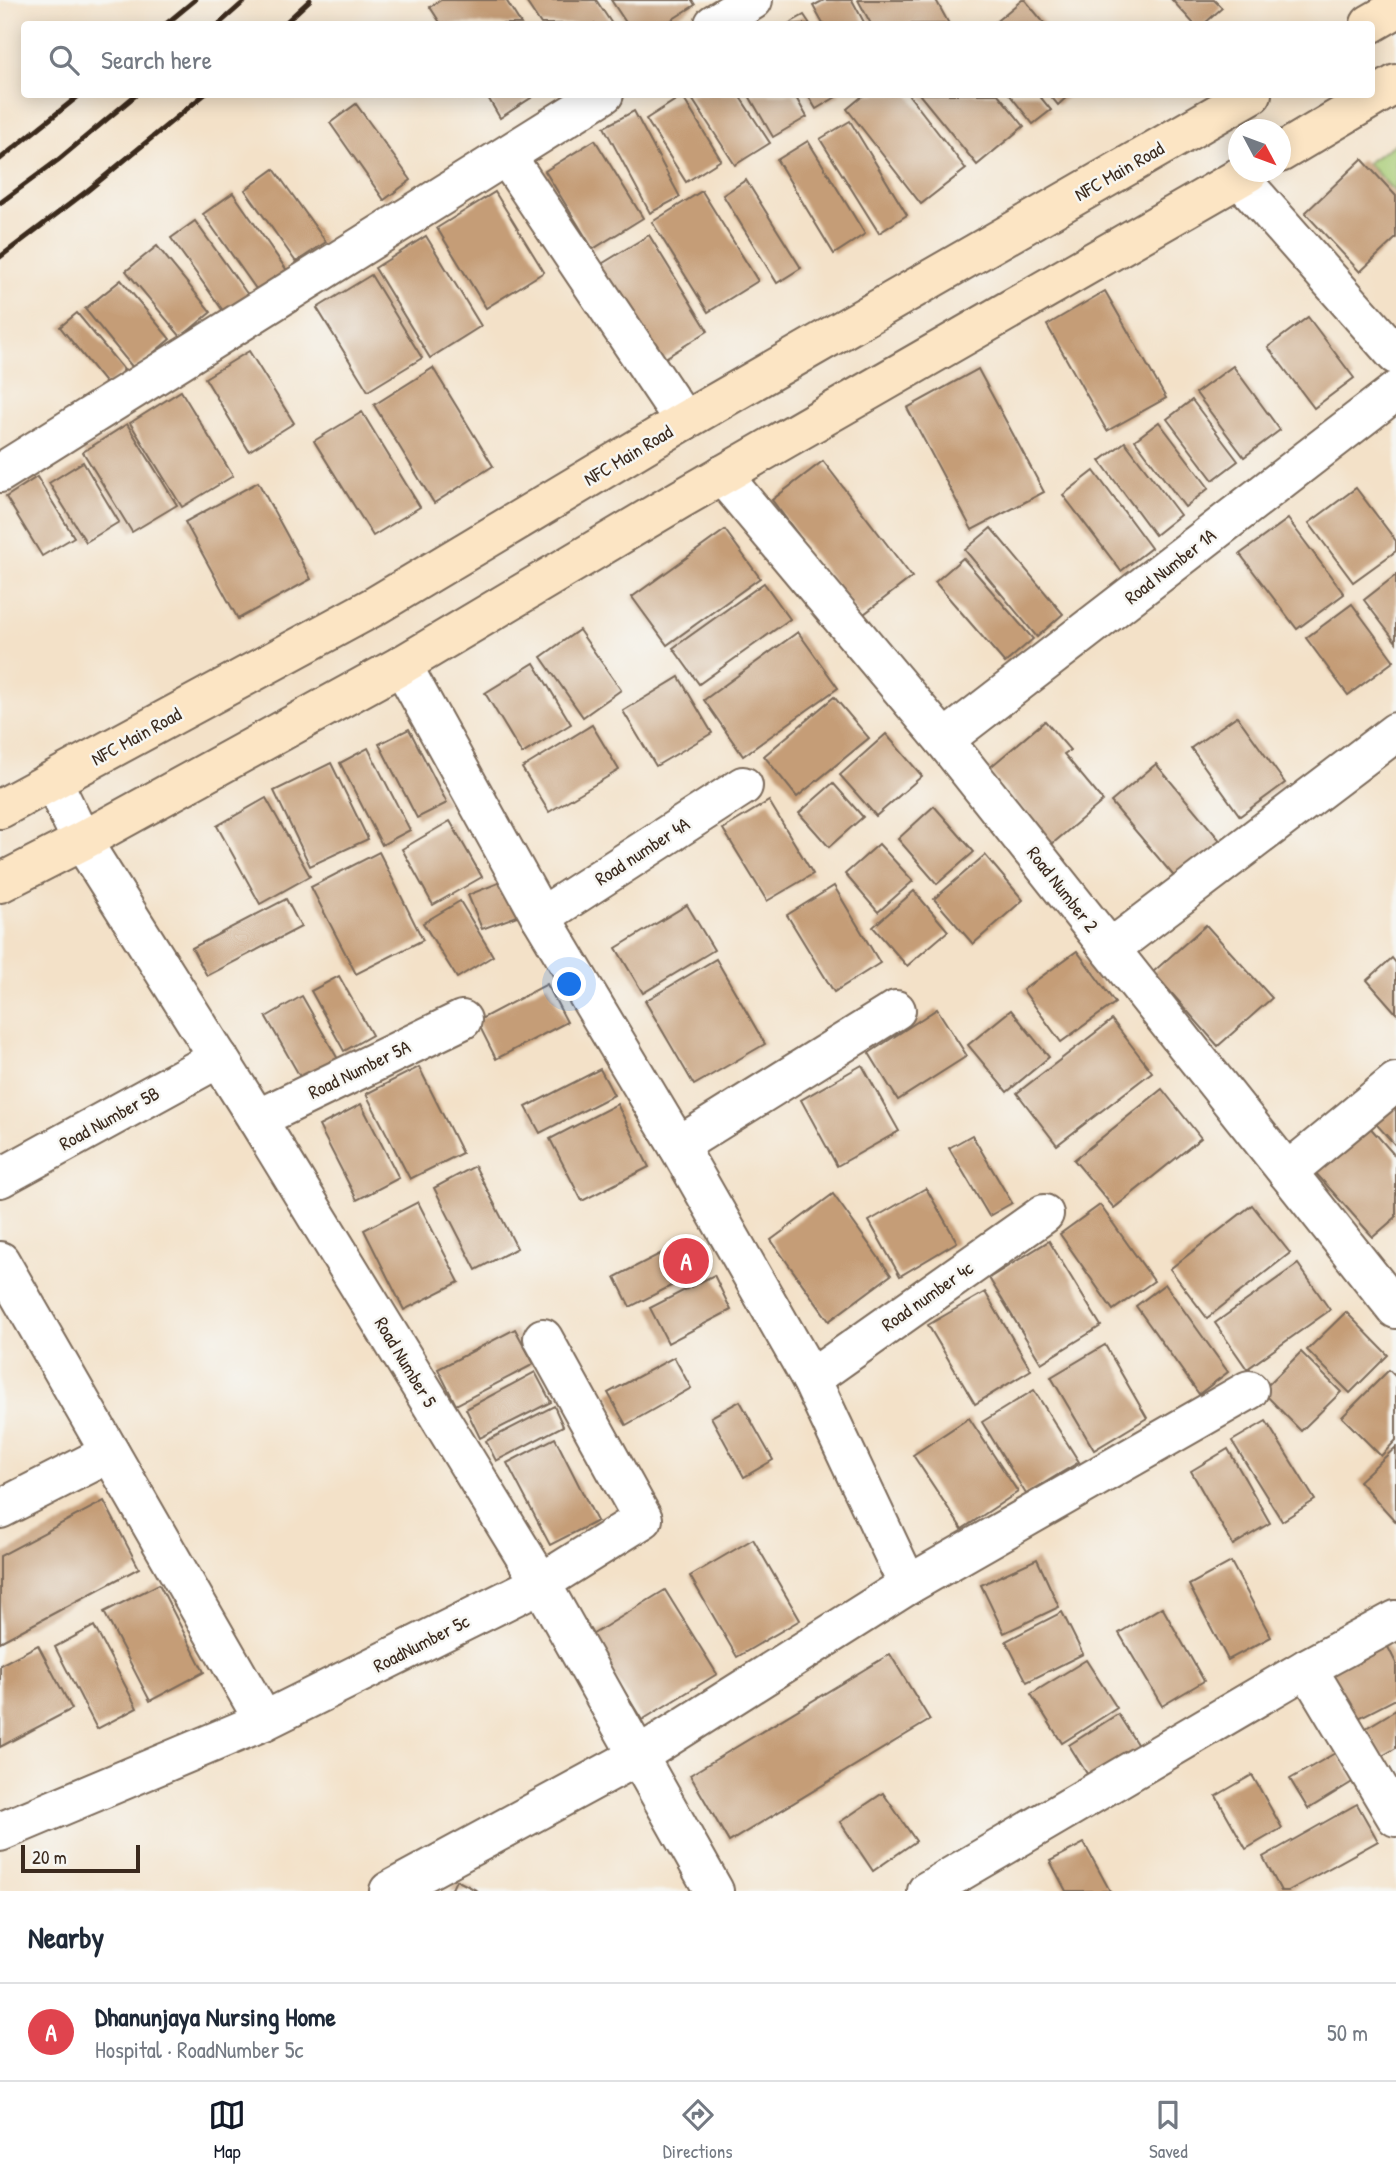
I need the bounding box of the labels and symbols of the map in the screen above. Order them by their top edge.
north arrow [1228,119,1291,182]
street label: NFC Main Road [1070,135,1169,207]
street label: NFC Main Road [579,418,678,492]
street label: Road Number 1A [1119,522,1221,610]
street label: NFC Main Road [86,700,186,771]
street label: Road number 4A [590,811,694,891]
street label: Road Number 2 [1021,841,1105,937]
your location [552,967,586,1001]
street label: Road Number 5A [304,1033,414,1105]
street label: Road Number 5B [54,1080,164,1156]
pin: A [663,1235,709,1287]
street label: Road number 4c [876,1255,978,1337]
street label: Road Number 5 [369,1312,443,1412]
street label: RoadNumber 5c [369,1607,474,1678]
scale bar [21,1842,140,1874]

